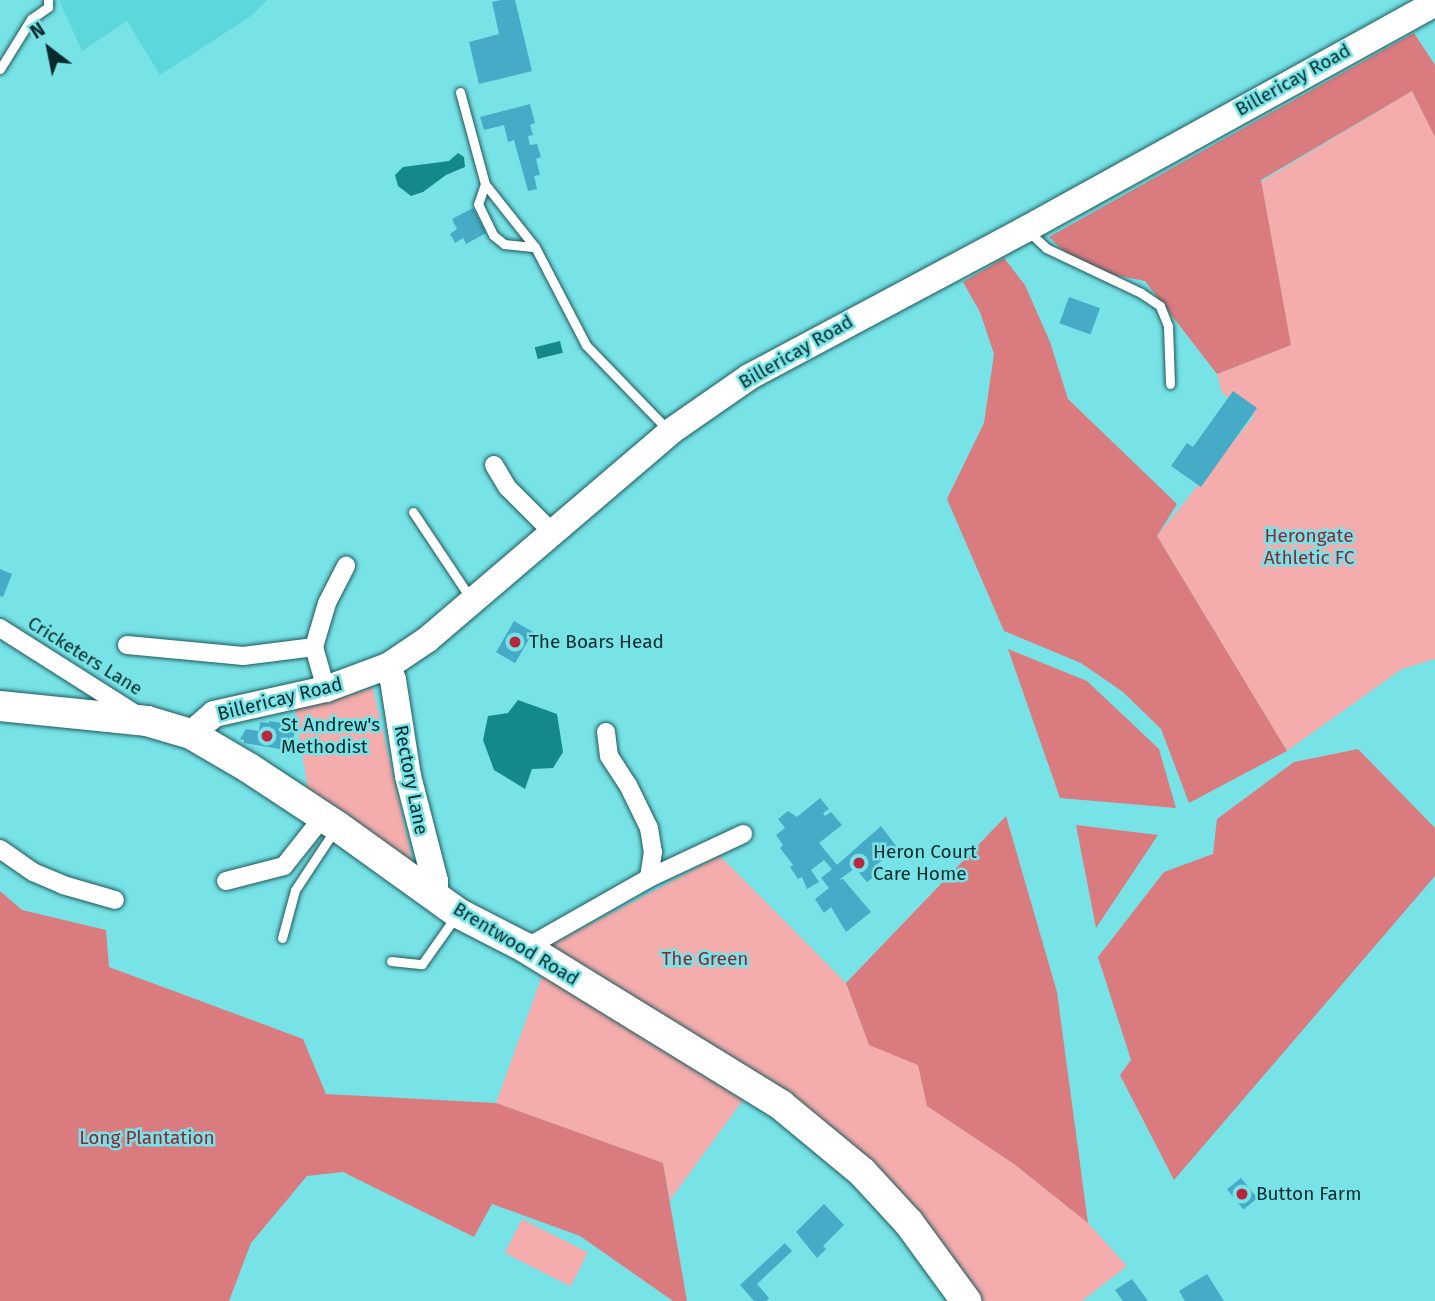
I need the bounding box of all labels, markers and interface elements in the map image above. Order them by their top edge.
north arrow [14,14,84,84]
text: N [26,18,49,44]
street label: Billericay Road [1231,39,1355,121]
street label: Billericay Road [735,310,857,394]
park label: Herongate Athletic FC [1264,525,1354,569]
street label: Cricketers Lane [23,612,147,700]
place label: The Boars Head [529,631,664,653]
marker: The Boars Head [507,634,523,650]
street label: Billericay Road [215,672,345,726]
place label: St Andrew's Methodist [281,714,380,758]
street label: Rectory Lane [389,723,433,837]
marker: St Andrew's Methodist [259,728,275,744]
place label: Heron Court Care Home [873,841,977,885]
marker: Heron Court Care Home [851,855,867,871]
street label: Brentwood Road [449,897,583,991]
park label: The Green [662,948,748,970]
park label: Long Plantation [79,1127,215,1149]
place label: Button Farm [1256,1183,1361,1205]
marker: Button Farm [1234,1186,1250,1202]

